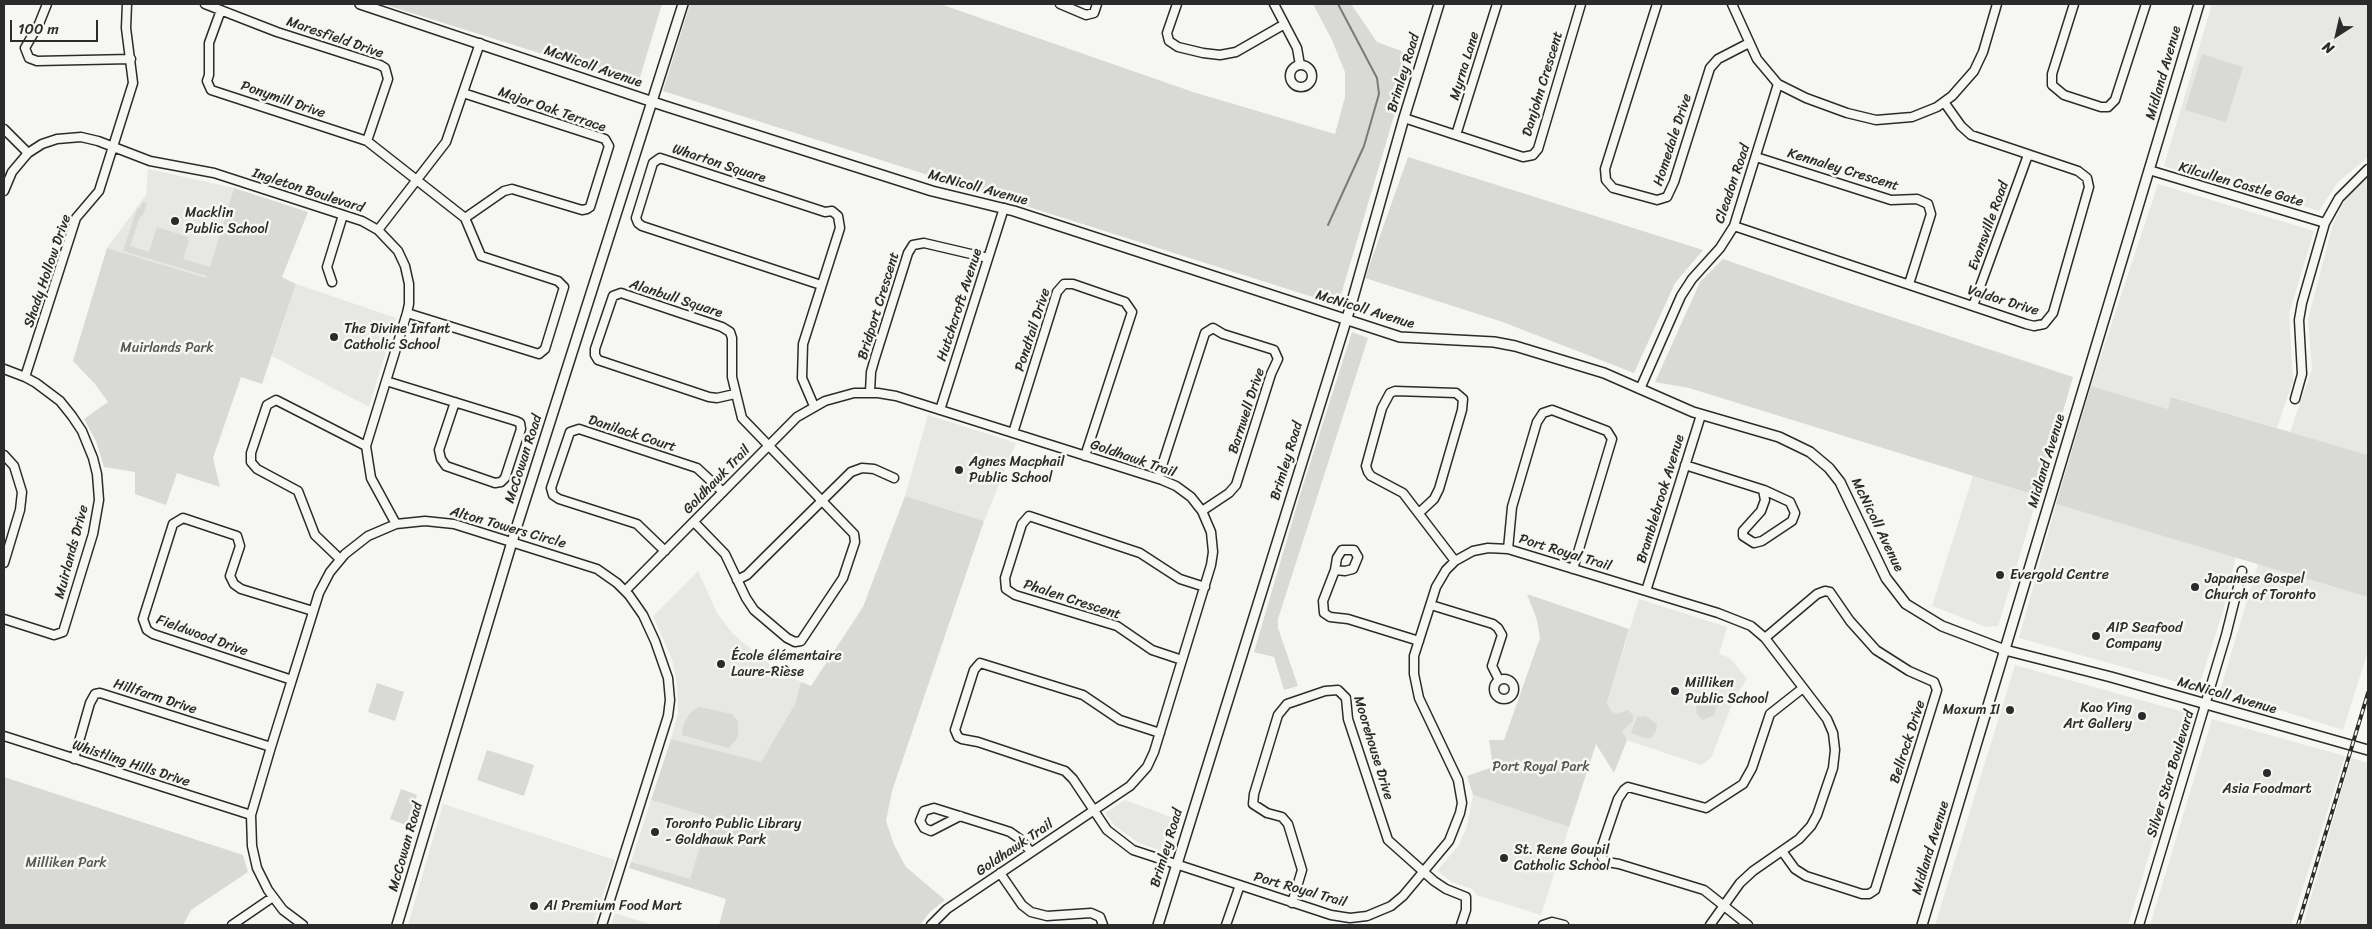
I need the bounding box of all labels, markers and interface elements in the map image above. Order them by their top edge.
scale bar [12,10,100,42]
north arrow [2312,10,2362,60]
street label: Maresfield Drive [284,14,386,62]
text: 100 m [18,16,59,42]
street label: Midland Avenue [2143,24,2185,122]
street label: Danjohn Crescent [1519,29,1567,139]
street label: Myrna Lane [1447,30,1483,102]
street label: Brimley Road [1384,32,1424,114]
text: N [2317,35,2339,61]
street label: McNicoll Avenue [542,42,644,92]
street label: Ponymill Drive [239,78,327,122]
street label: Major Oak Terrace [496,84,608,136]
street label: Homedale Drive [1650,92,1696,188]
street label: Wharton Square [670,141,768,187]
street label: Cleadon Road [1712,142,1754,226]
street label: Kennaley Crescent [1785,145,1901,195]
street label: Kilcullen Castle Gate [2177,159,2305,211]
street label: Ingleton Boulevard [250,165,366,217]
street label: McNicoll Avenue [926,167,1030,209]
street label: Evansville Road [1965,179,2013,273]
place label: Macklin Public School [185,205,268,238]
street label: Shady Hollow Drive [21,212,75,330]
marker: Macklin Public School [169,215,181,227]
street label: Hutchcroft Avenue [934,246,986,364]
street label: Bridport Crescent [855,250,903,362]
street label: Alanbull Square [627,276,725,322]
street label: Valdor Drive [1965,282,2041,320]
street label: Pondtail Drive [1012,286,1054,374]
street label: McNicoll Avenue [1314,287,1416,333]
place label: The Divine Infant Catholic School [344,321,450,354]
marker: The Divine Infant Catholic School [328,331,340,343]
park label: Muirlands Park [120,340,214,356]
street label: Barnwell Drive [1225,366,1269,456]
street label: Danilack Court [586,412,678,456]
street label: Midland Avenue [2025,412,2069,510]
street label: McCowan Road [502,413,546,505]
street label: Brimley Road [1267,420,1307,502]
street label: Bramblebrook Avenue [1633,432,1689,566]
street label: Goldhawk Trail [1088,436,1178,482]
street label: Goldhawk Trail [680,442,754,518]
place label: Agnes Macphail Public School [969,454,1064,487]
marker: Agnes Macphail Public School [953,464,965,476]
street label: McNicoll Avenue [1847,475,1907,575]
street label: Muirlands Drive [51,503,93,601]
street label: Alton Towers Circle [448,503,568,553]
street label: Port Royal Trail [1517,531,1613,575]
place label: Evergold Centre [2010,567,2109,583]
marker: Evergold Centre [1994,569,2006,581]
place label: Japanese Gospel Church of Toronto [2205,571,2316,604]
street label: Phalen Crescent [1021,576,1123,624]
marker: Japanese Gospel Church of Toronto [2189,581,2201,593]
street label: Fieldwood Drive [154,612,250,660]
place label: AIP Seafood Company [2106,620,2182,652]
marker: AIP Seafood Company [2090,630,2102,642]
place label: École élémentaire Laure-Rièse [731,648,842,680]
marker: École élémentaire Laure-Rièse [715,658,727,670]
street label: McNicoll Avenue [2175,674,2279,718]
place label: Milliken Public School [1685,675,1768,708]
street label: Hillfarm Drive [111,676,199,718]
marker: Milliken Public School [1669,685,1681,697]
street label: Moorehouse Drive [1349,694,1397,802]
street label: Bellrock Drive [1887,698,1929,786]
place label: Kao Ying Art Gallery [2063,700,2132,732]
place label: Maxum II [1943,702,2000,718]
marker: Maxum II [2004,704,2016,716]
street label: Silver Star Boulevard [2144,708,2198,840]
marker: Kao Ying Art Gallery [2136,710,2148,722]
street label: Whistling Hills Drive [70,737,192,791]
park label: Port Royal Park [1492,759,1590,775]
marker: Asia Foodmart [2261,767,2273,779]
place label: Asia Foodmart [2222,781,2312,797]
street label: Midland Avenue [1909,799,1953,897]
street label: McCowan Road [385,800,427,894]
street label: Brimley Road [1147,807,1187,889]
place label: Toronto Public Library - Goldhawk Park [665,816,801,849]
street label: Goldhawk Trail [973,816,1057,880]
marker: Toronto Public Library - Goldhawk Park [649,826,661,838]
place label: St. Rene Goupil Catholic School [1514,842,1610,874]
marker: St. Rene Goupil Catholic School [1498,852,1510,864]
park label: Milliken Park [25,855,107,871]
street label: Port Royal Trail [1252,869,1348,911]
place label: AI Premium Food Mart [544,898,682,914]
marker: AI Premium Food Mart [528,900,540,912]

